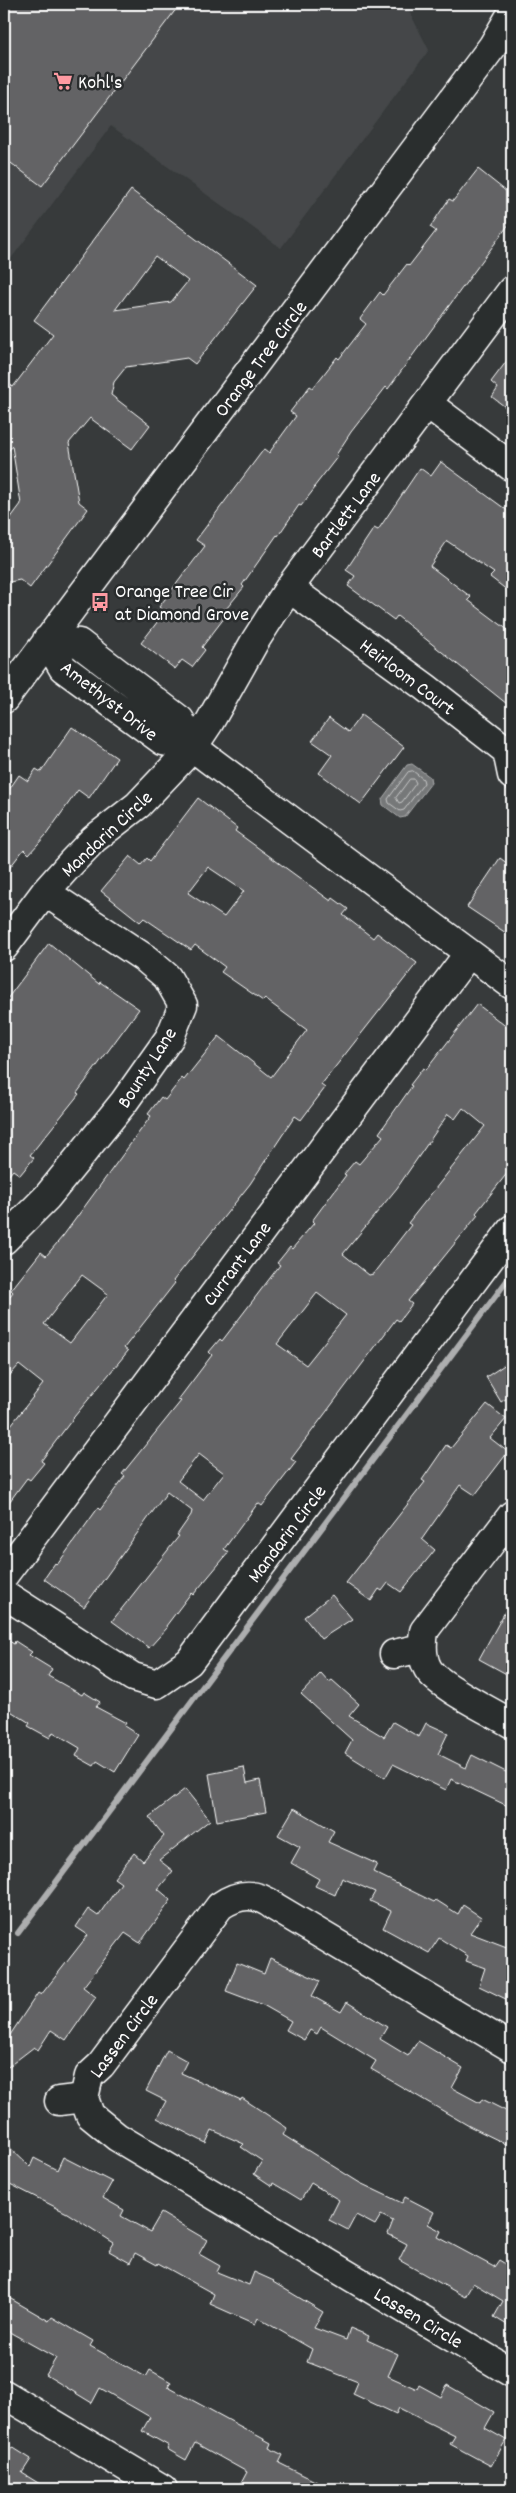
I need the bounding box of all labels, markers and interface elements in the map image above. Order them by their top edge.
supermarket icon: Kohl's [52,70,74,92]
place label: Kohl's [78,70,122,98]
street label: Orange Tree Circle [209,295,316,424]
street label: Bartlett Lane [305,466,389,565]
place label: Orange Tree Cir at Diamond Grove [115,579,249,630]
bus stop icon: Orange Tree Cir at Diamond Grove [89,591,111,613]
street label: Heirloom Court [353,633,460,724]
street label: Amethyst Drive [53,655,163,750]
street label: Mandarin Circle [56,785,160,885]
street label: Bounty Lane [112,1022,185,1115]
street label: Currant Lane [197,1216,280,1313]
street label: Mandarin Circle [242,1480,335,1590]
street label: Lassen Circle [84,1988,167,2085]
street label: Lassen Circle [368,2282,468,2357]

